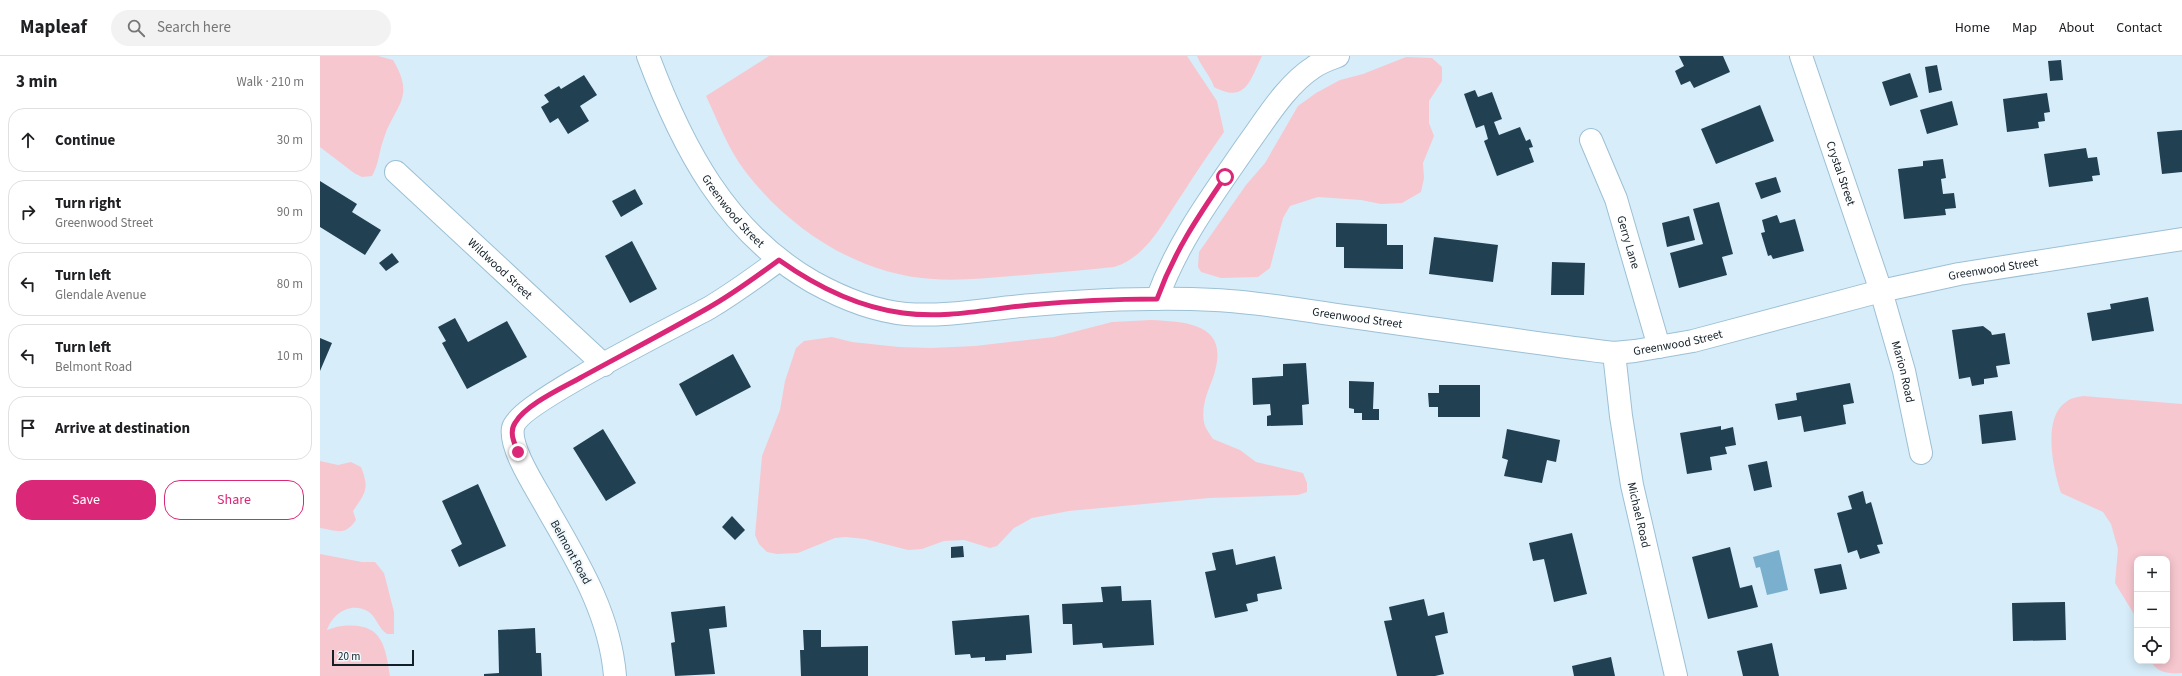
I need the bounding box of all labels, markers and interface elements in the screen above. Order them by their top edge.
search box [111,10,391,46]
text: Mapleaf [20,14,87,41]
icon: search [125,17,147,39]
text: Search here [157,17,231,38]
text: Home [1955,18,1990,38]
text: Map [2012,18,2037,38]
text: About [2059,18,2094,38]
text: Contact [2116,18,2162,38]
text: 3 min [16,70,57,94]
text: Walk · 210 m [236,73,304,91]
icon: ahead [17,129,39,151]
text: Continue [55,130,115,151]
text: 30 m [277,131,303,149]
street label: Crystal Street [1822,139,1859,208]
route start [1216,168,1234,186]
street label: Greenwood Street [697,171,768,252]
text: Turn right [55,193,121,214]
icon: right [17,201,39,223]
text: 90 m [277,203,303,221]
text: Greenwood Street [55,214,153,232]
street label: Gerry Lane [1612,214,1644,271]
street label: Wildwood Street [464,235,536,303]
street label: Greenwood Street [1947,254,2039,285]
text: Turn left [55,265,111,286]
icon: left [17,273,39,295]
text: 80 m [277,275,303,293]
text: Glendale Avenue [55,286,146,304]
street label: Greenwood Street [1311,303,1403,333]
street label: Greenwood Street [1632,325,1725,360]
text: Turn left [55,337,111,358]
street label: Marion Road [1887,339,1918,404]
icon: left [17,345,39,367]
text: 10 m [277,347,303,365]
text: Belmont Road [55,358,132,376]
icon: arrive [17,417,39,439]
text: Arrive at destination [55,418,190,439]
route end [509,443,527,461]
button: Save [16,480,156,520]
button: Share [164,480,304,520]
street label: Michael Road [1623,481,1654,550]
street label: Belmont Road [546,517,595,588]
map controls [2134,556,2170,664]
button: + [2134,556,2170,592]
button: − [2134,592,2170,628]
button: locate [2134,628,2170,664]
scale bar [332,648,414,667]
text: 20 m [338,649,360,664]

